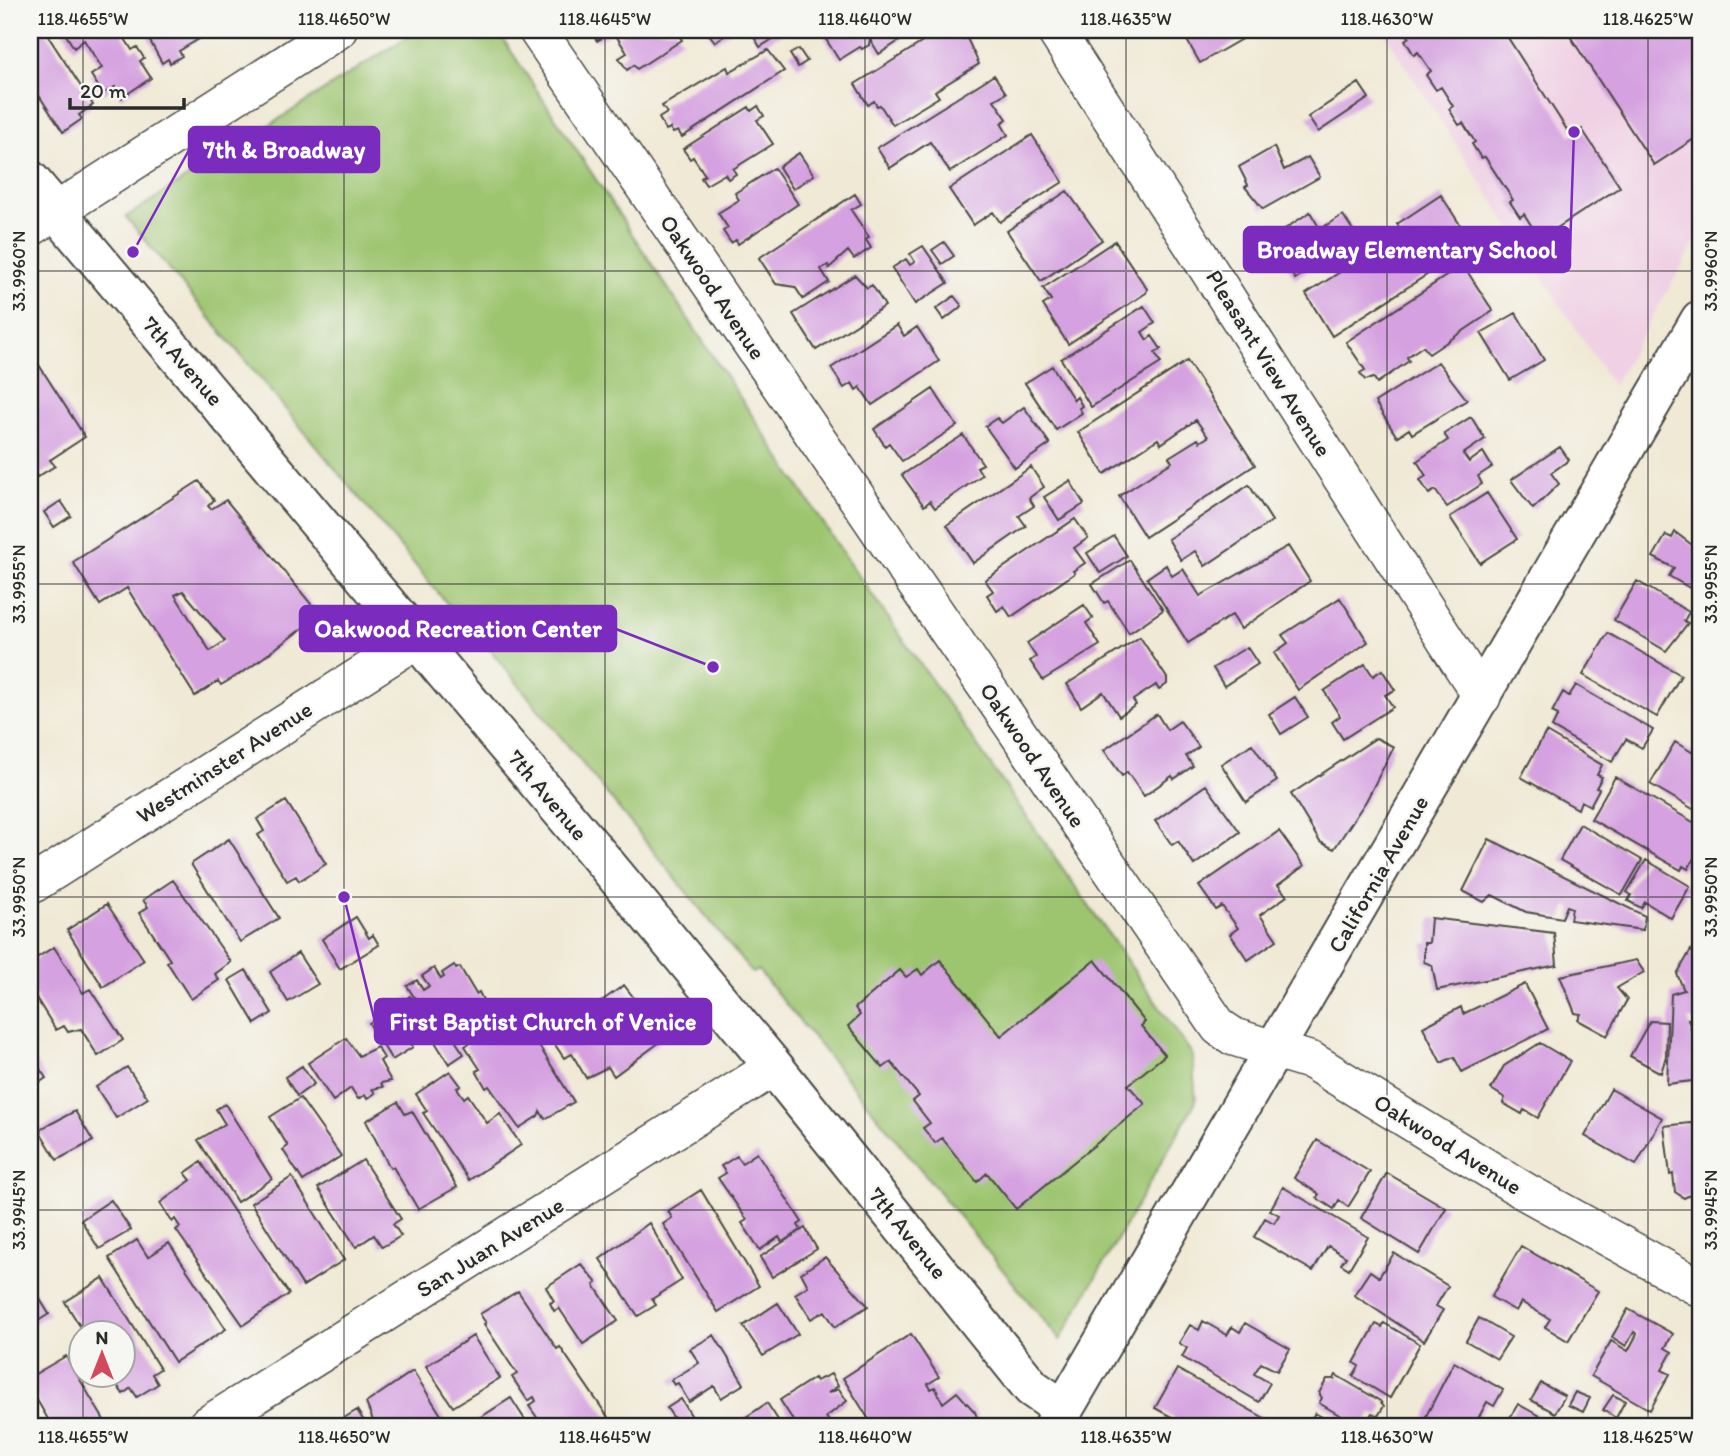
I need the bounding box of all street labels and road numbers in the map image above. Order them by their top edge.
street label: Oakwood Avenue [654,209,772,365]
street label: Pleasant View Avenue [1200,264,1338,462]
street label: 7th Avenue [136,310,230,412]
street label: Oakwood Avenue [974,677,1092,833]
street label: Westminster Avenue [131,695,317,829]
street label: 7th Avenue [502,744,594,846]
street label: California Avenue [1322,790,1434,958]
street label: Oakwood Avenue [1369,1087,1527,1201]
street label: 7th Avenue [863,1181,953,1285]
street label: San Juan Avenue [411,1190,569,1304]

